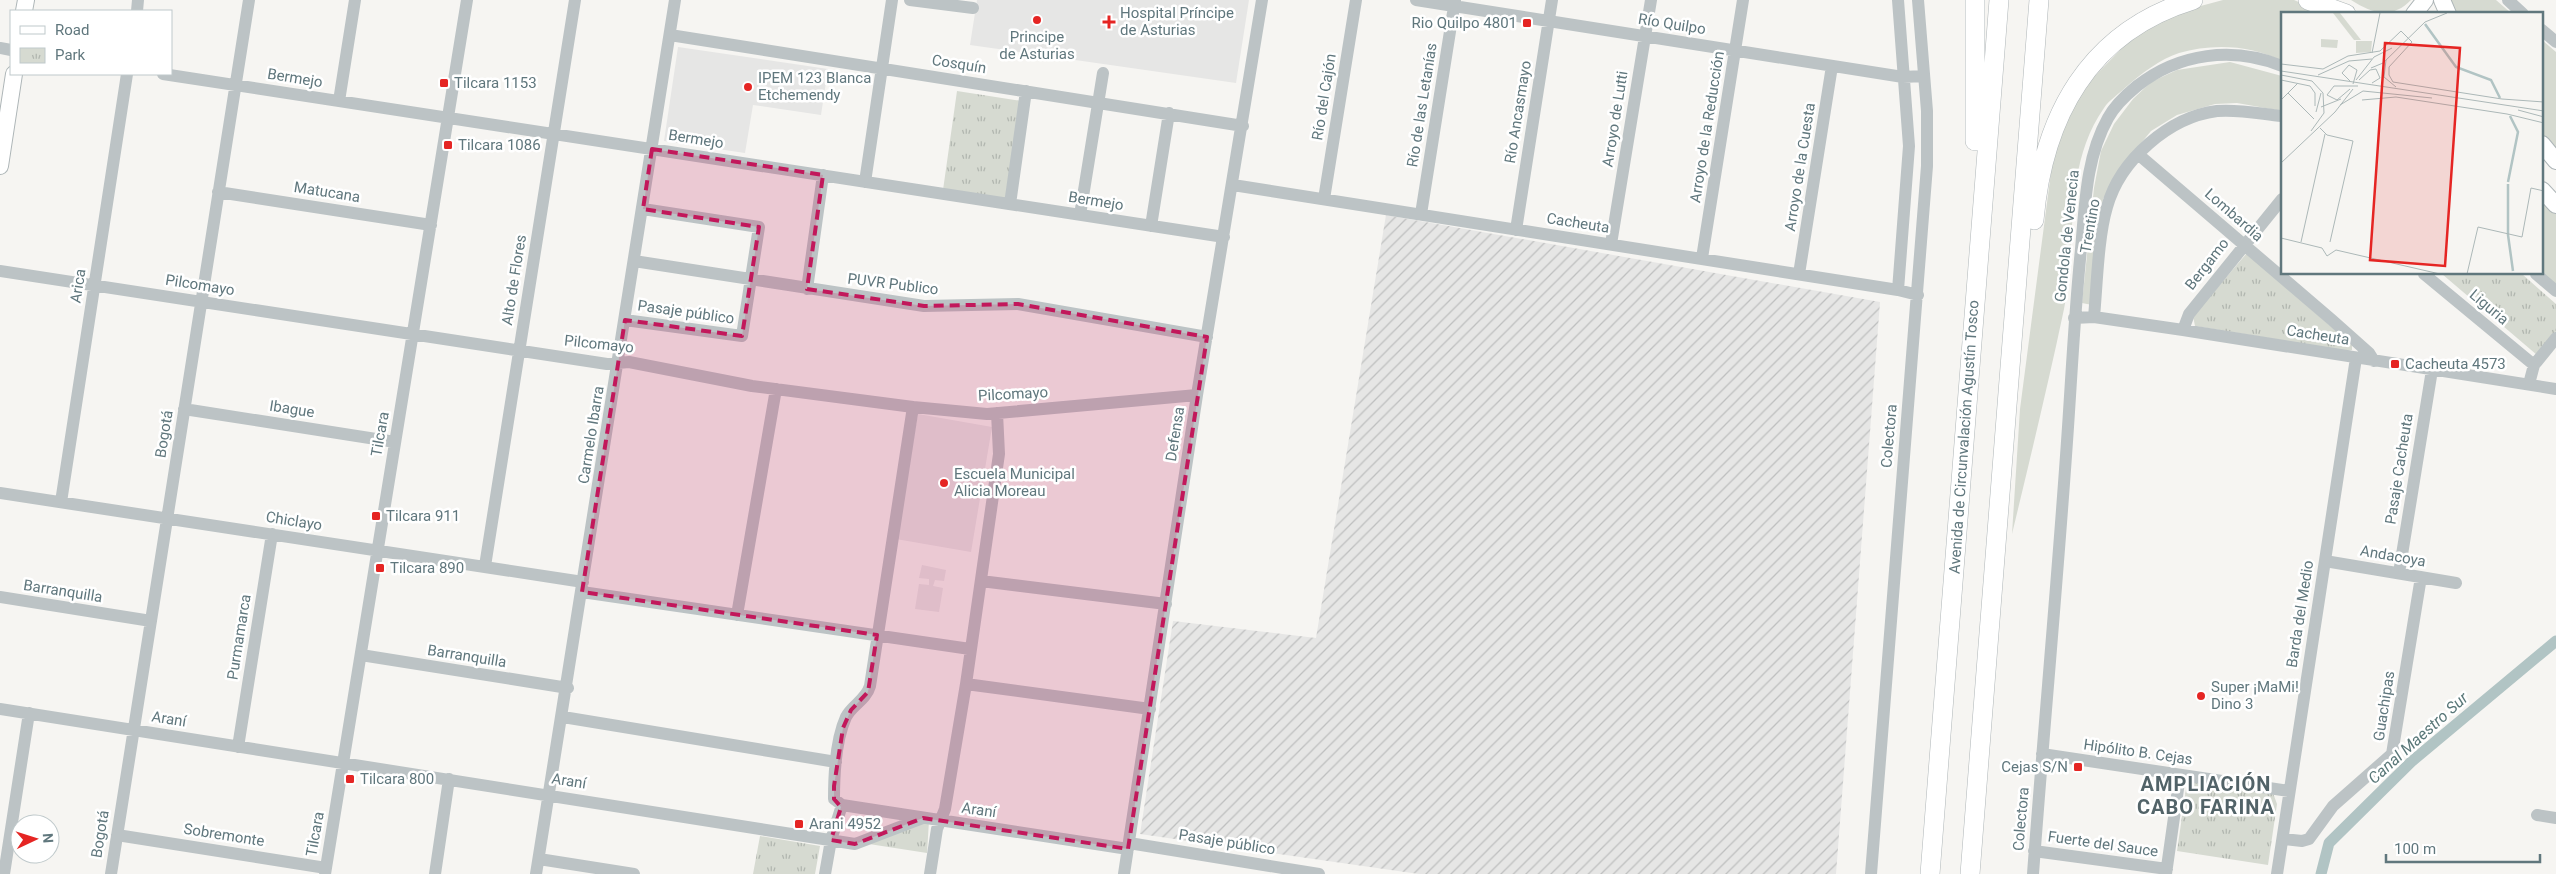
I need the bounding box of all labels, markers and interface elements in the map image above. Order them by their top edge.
place label: Hospital Príncipe de Asturias [1120,4,1234,39]
legend [10,10,172,75]
street label: Río Quilpo [1637,10,1707,38]
inset map [2281,12,2544,275]
marker: Principe de Asturias [1031,14,1043,26]
place label: Rio Quilpo 4801 [1412,14,1517,32]
marker: Hospital Príncipe de Asturias [1102,15,1116,29]
marker: Rio Quilpo 4801 [1521,17,1533,29]
text: Road [55,21,89,39]
place label: Principe de Asturias [999,28,1075,63]
street label: Río de las Letanías [1403,42,1441,168]
text: Park [55,46,86,64]
street label: Arroyo de la Reducción [1686,50,1728,204]
street label: Cosquín [931,51,987,77]
street label: Río del Cajón [1308,52,1340,142]
street label: Río Ancasmayo [1501,59,1535,165]
street label: Bermejo [266,65,324,91]
place label: IPEM 123 Blanca Etchemendy [758,69,871,104]
street label: Arroyo de Lutti [1599,70,1631,168]
place label: Tilcara 1153 [454,74,537,92]
marker: Tilcara 1153 [438,77,450,89]
marker: IPEM 123 Blanca Etchemendy [742,81,754,93]
street label: Arroyo de la Cuesta [1781,101,1819,233]
street label: Bermejo [667,126,725,152]
place label: Tilcara 1086 [458,136,541,154]
marker: Tilcara 1086 [442,139,454,151]
street label: Gondola de Venecia [2051,169,2083,303]
street label: Matucana [293,178,361,206]
street label: Lombardia [2201,185,2267,245]
street label: Bermejo [1067,188,1125,214]
street label: Trentino [2076,197,2104,255]
street label: Cacheuta [1545,209,1611,237]
street label: Alto de Flores [498,233,530,327]
street label: Bergamo [2181,235,2233,293]
street label: Arica [66,268,90,304]
street label: PUVR Publico [846,269,940,299]
street label: Pilcomayo [164,271,236,299]
street label: Liguria [2466,286,2512,328]
street label: Pasaje público [636,296,736,328]
street label: Avenida de Circunvalación Agustín Tosco [1945,300,1983,574]
street label: Cacheuta [2285,321,2351,349]
street label: Pilcomayo [563,331,635,357]
place label: Cacheuta 4573 [2405,355,2506,373]
marker: Cacheuta 4573 [2389,358,2401,370]
street label: Pilcomayo [978,383,1048,405]
street label: Carmelo Ibarra [574,385,608,485]
street label: Ibague [268,397,316,421]
street label: Colectora [1877,403,1901,469]
street label: Defensa [1162,405,1188,463]
street label: Bogotá [151,409,177,459]
street label: Tilcara [367,410,393,458]
street label: Pasaje Cacheuta [2381,412,2417,526]
place label: Escuela Municipal Alicia Moreau [954,465,1075,500]
marker: Escuela Municipal Alicia Moreau [938,477,950,489]
place label: Tilcara 911 [386,507,460,525]
street label: Chiclayo [265,508,323,534]
marker: Tilcara 911 [370,510,382,522]
street label: Andacoya [2359,541,2427,571]
place label: Tilcara 890 [390,559,464,577]
street label: Barda del Medio [2283,559,2317,669]
marker: Tilcara 890 [374,562,386,574]
street label: Barranquilla [22,576,104,606]
street label: Purmamarca [223,593,255,681]
street label: Barranquilla [426,641,508,671]
street label: Guachipas [2370,670,2398,742]
place label: Super ¡MaMi! Dino 3 [2211,678,2299,713]
water label: Canal Maestro Sur [2364,688,2472,788]
marker: Super ¡MaMi! Dino 3 [2195,690,2207,702]
street label: Araní [150,707,189,731]
street label: Hipólito B. Cejas [2082,735,2194,769]
place label: Cejas S/N [2001,758,2068,776]
marker: Cejas S/N [2072,761,2084,773]
street label: Araní [550,769,589,793]
place label: Tilcara 800 [360,770,434,788]
district label: AMPLIACIÓN CABO FARINA [2137,772,2275,819]
marker: Tilcara 800 [344,773,356,785]
street label: Colectora [2009,786,2033,852]
street label: Araní [961,799,999,822]
street label: Bogotá [87,809,113,859]
street label: Tilcara [302,810,328,858]
north arrow [10,814,60,864]
place label: Arani 4952 [809,815,881,833]
marker: Arani 4952 [793,818,805,830]
street label: Sobremonte [182,820,266,850]
street label: Pasaje público [1177,825,1277,859]
street label: Fuerte del Sauce [2047,827,2159,861]
scale bar [2386,832,2540,864]
text: N [40,833,56,844]
text: 100 m [2394,840,2436,858]

